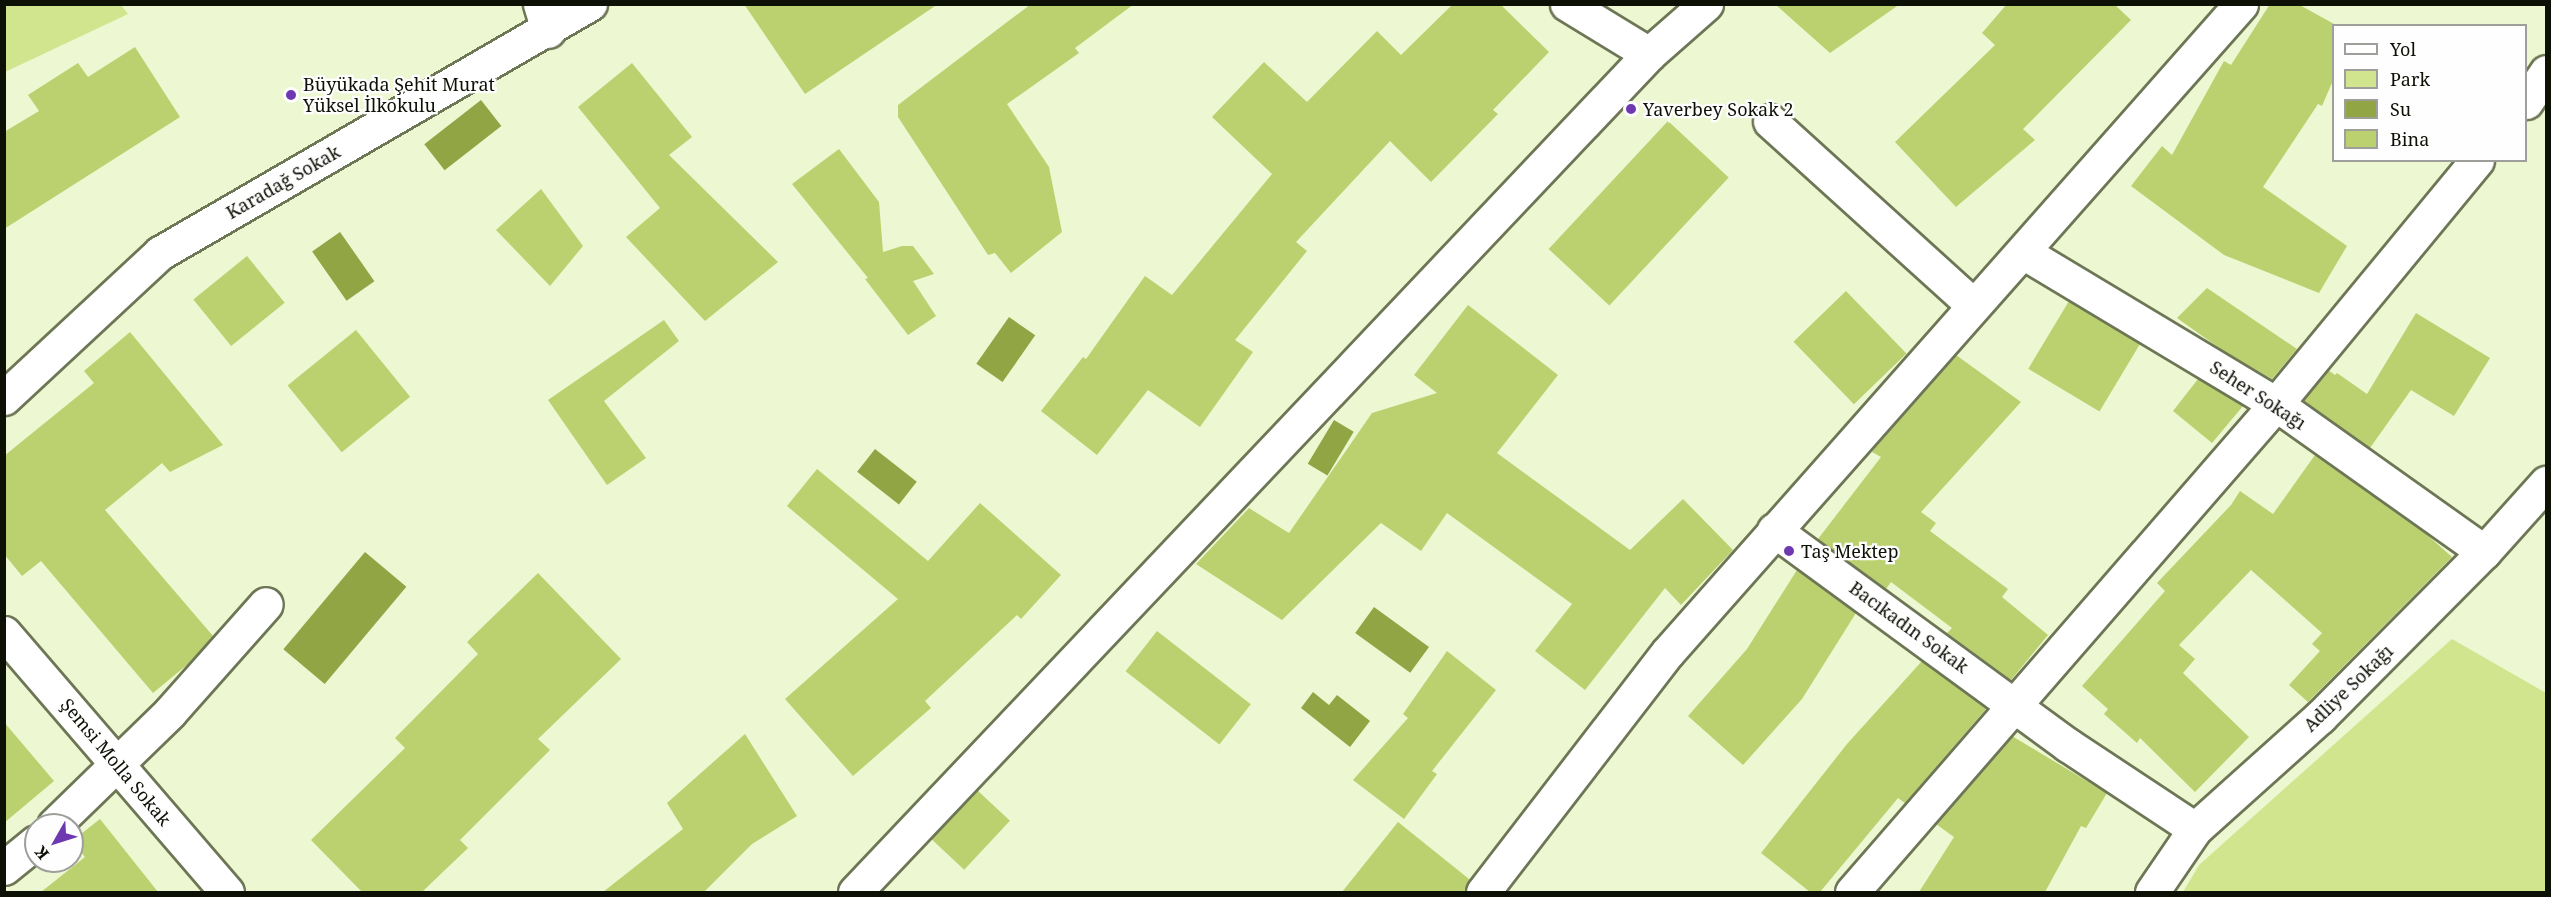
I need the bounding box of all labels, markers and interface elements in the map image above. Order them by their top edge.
legend [2332,24,2527,162]
text: Yol [2390,37,2416,61]
text: Park [2390,67,2430,91]
place label: Büyükada Şehit Murat Yüksel İlkokulu [303,74,495,116]
marker: Büyükada Şehit Murat Yüksel İlkokulu [284,88,298,102]
text: Su [2390,97,2411,121]
place label: Yaverbey Sokak 2 [1643,98,1793,120]
marker: Yaverbey Sokak 2 [1624,102,1638,116]
text: Bina [2390,127,2429,151]
street label: Karadağ Sokak [222,141,344,223]
street label: Seher Sokağı [2206,356,2310,434]
place label: Taş Mektep [1801,540,1898,562]
marker: Taş Mektep [1782,544,1796,558]
street label: Bacıkadın Sokak [1845,577,1973,677]
street label: Adliye Sokağı [2299,640,2397,736]
street label: Şemsi Molla Sokak [56,694,176,830]
north arrow [24,813,84,873]
text: K [29,842,54,865]

